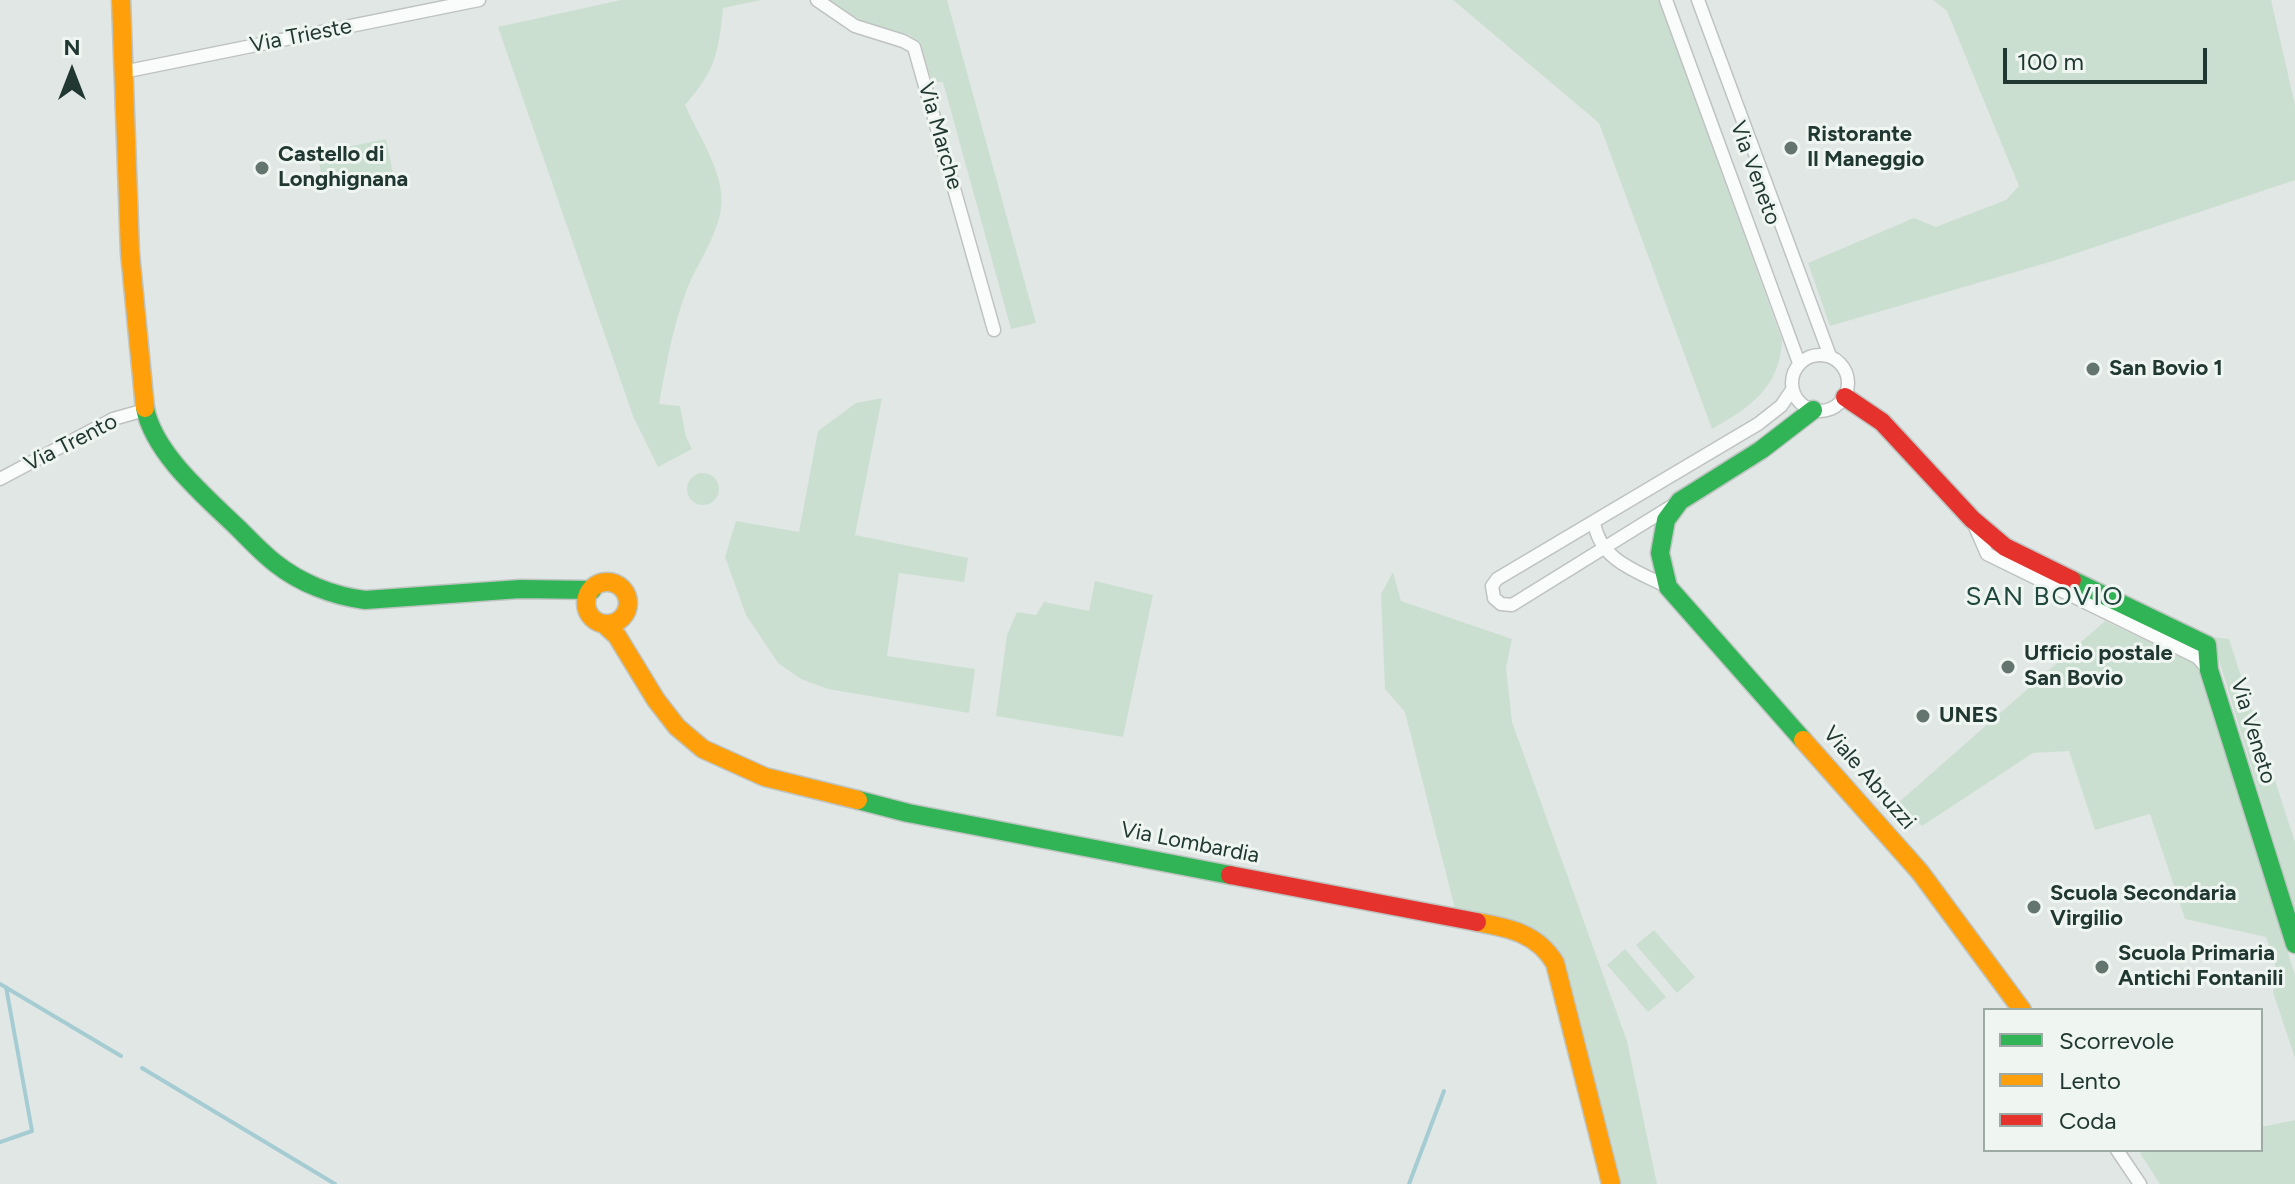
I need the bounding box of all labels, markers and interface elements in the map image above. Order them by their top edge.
street label: Via Trieste [248,13,354,59]
north arrow [32,32,112,112]
scale bar [2007,32,2211,82]
text: N [63,34,81,61]
text: 100 m [2017,47,2084,76]
street label: Via Marche [912,79,968,193]
street label: Via Veneto [1724,117,1786,229]
place label: Ristorante Il Maneggio [1807,122,1924,174]
marker: Ristorante Il Maneggio [1782,139,1800,157]
place label: Castello di Longhignana [278,142,408,194]
marker: Castello di Longhignana [253,159,271,177]
place label: San Bovio 1 [2109,356,2223,382]
marker: San Bovio 1 [2084,360,2102,378]
street label: Via Trento [20,408,122,478]
district label: SAN BOVIO [1965,581,2125,613]
place label: Ufficio postale San Bovio [2024,641,2173,692]
marker: Ufficio postale San Bovio [1999,658,2017,676]
street label: Via Veneto [2224,675,2282,787]
place label: UNES [1939,703,1998,729]
marker: UNES [1914,707,1932,725]
street label: Viale Abruzzi [1817,721,1921,835]
street label: Via Lombardia [1118,817,1262,869]
place label: Scuola Secondaria Virgilio [2050,881,2236,932]
marker: Scuola Secondaria Virgilio [2025,898,2043,916]
place label: Scuola Primaria Antichi Fontanili [2118,941,2283,992]
marker: Scuola Primaria Antichi Fontanili [2093,958,2111,976]
legend [1983,1008,2263,1152]
text: Scorrevole [2059,1026,2174,1055]
text: Lento [2059,1066,2121,1095]
text: Coda [2059,1106,2117,1135]

